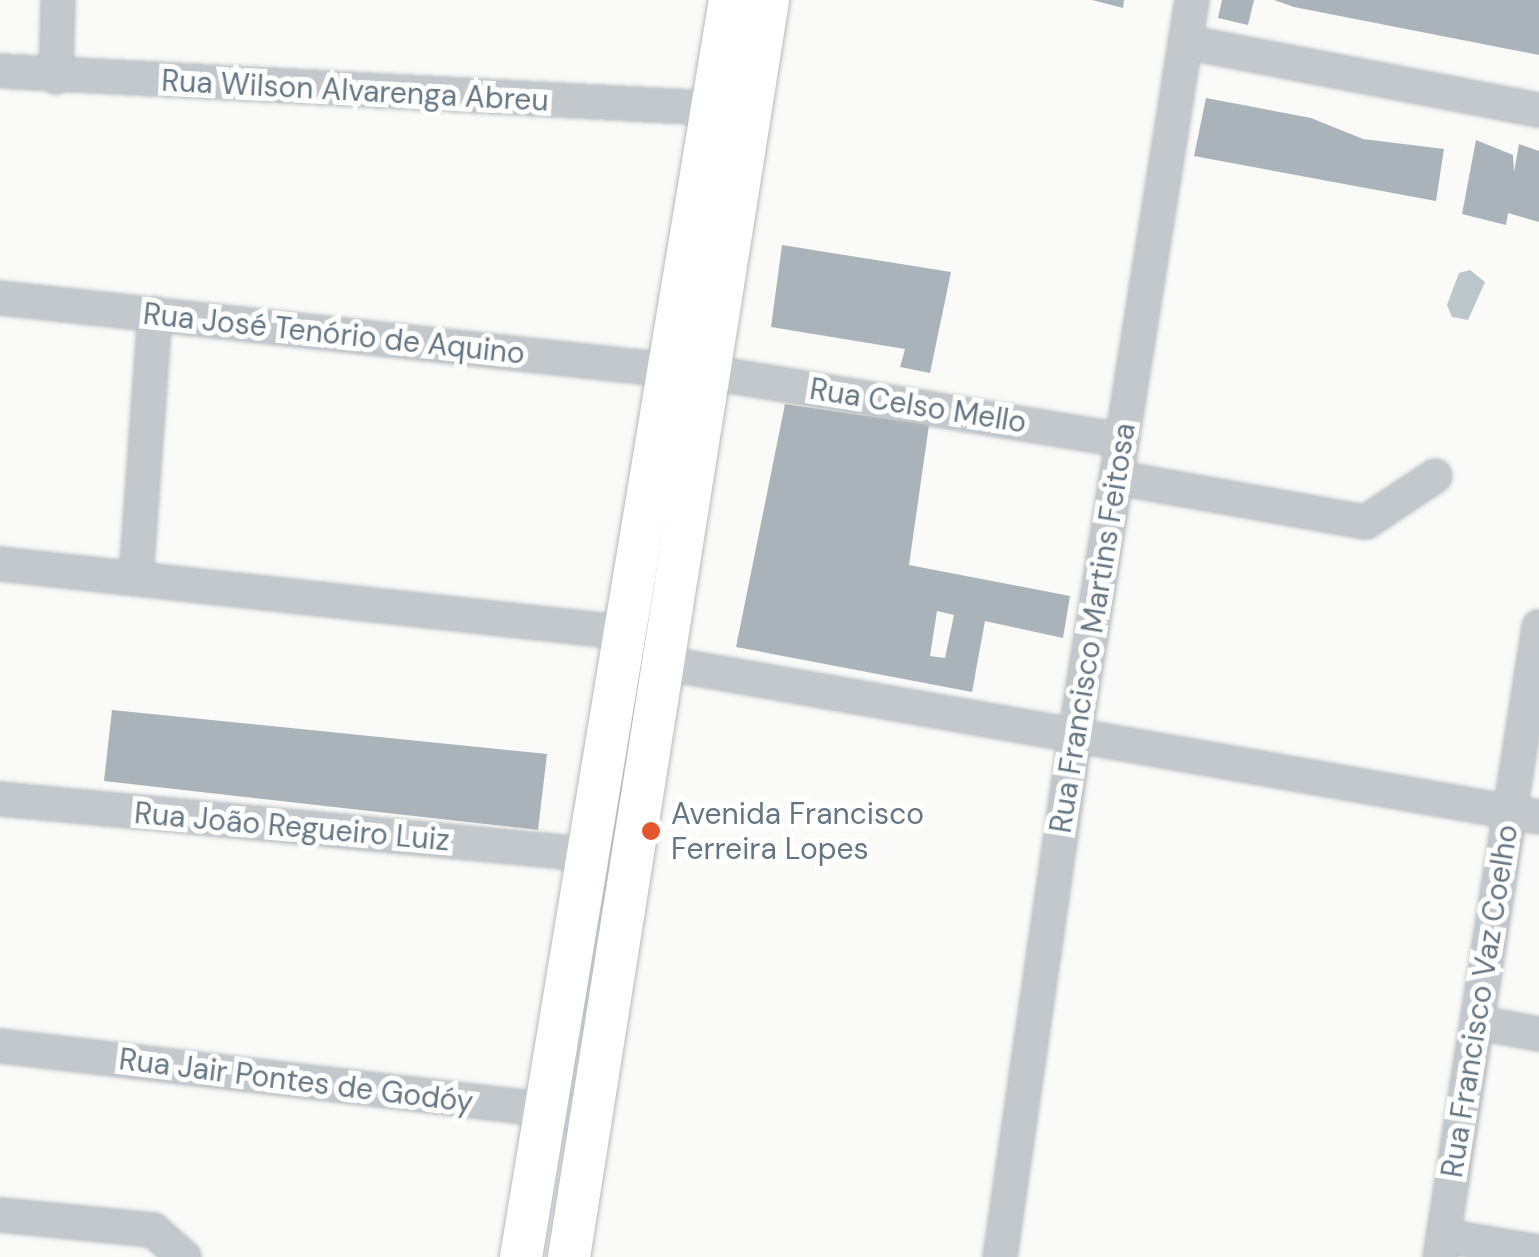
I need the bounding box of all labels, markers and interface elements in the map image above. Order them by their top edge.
street label: Rua Wilson Alvarenga Abreu [161,63,549,119]
street label: Rua José Tenório de Aquino [141,296,527,372]
street label: Rua Celso Mello [807,371,1029,441]
street label: Rua Francisco Martins Feitosa [1043,421,1143,835]
street label: Rua João Regueiro Luiz [133,795,451,859]
place label: Avenida Francisco Ferreira Lopes [671,796,924,866]
marker: Avenida Francisco Ferreira Lopes [640,820,662,842]
street label: Rua Francisco Vaz Coelho [1434,822,1526,1180]
street label: Rua Jair Pontes de Godóy [117,1041,475,1121]

